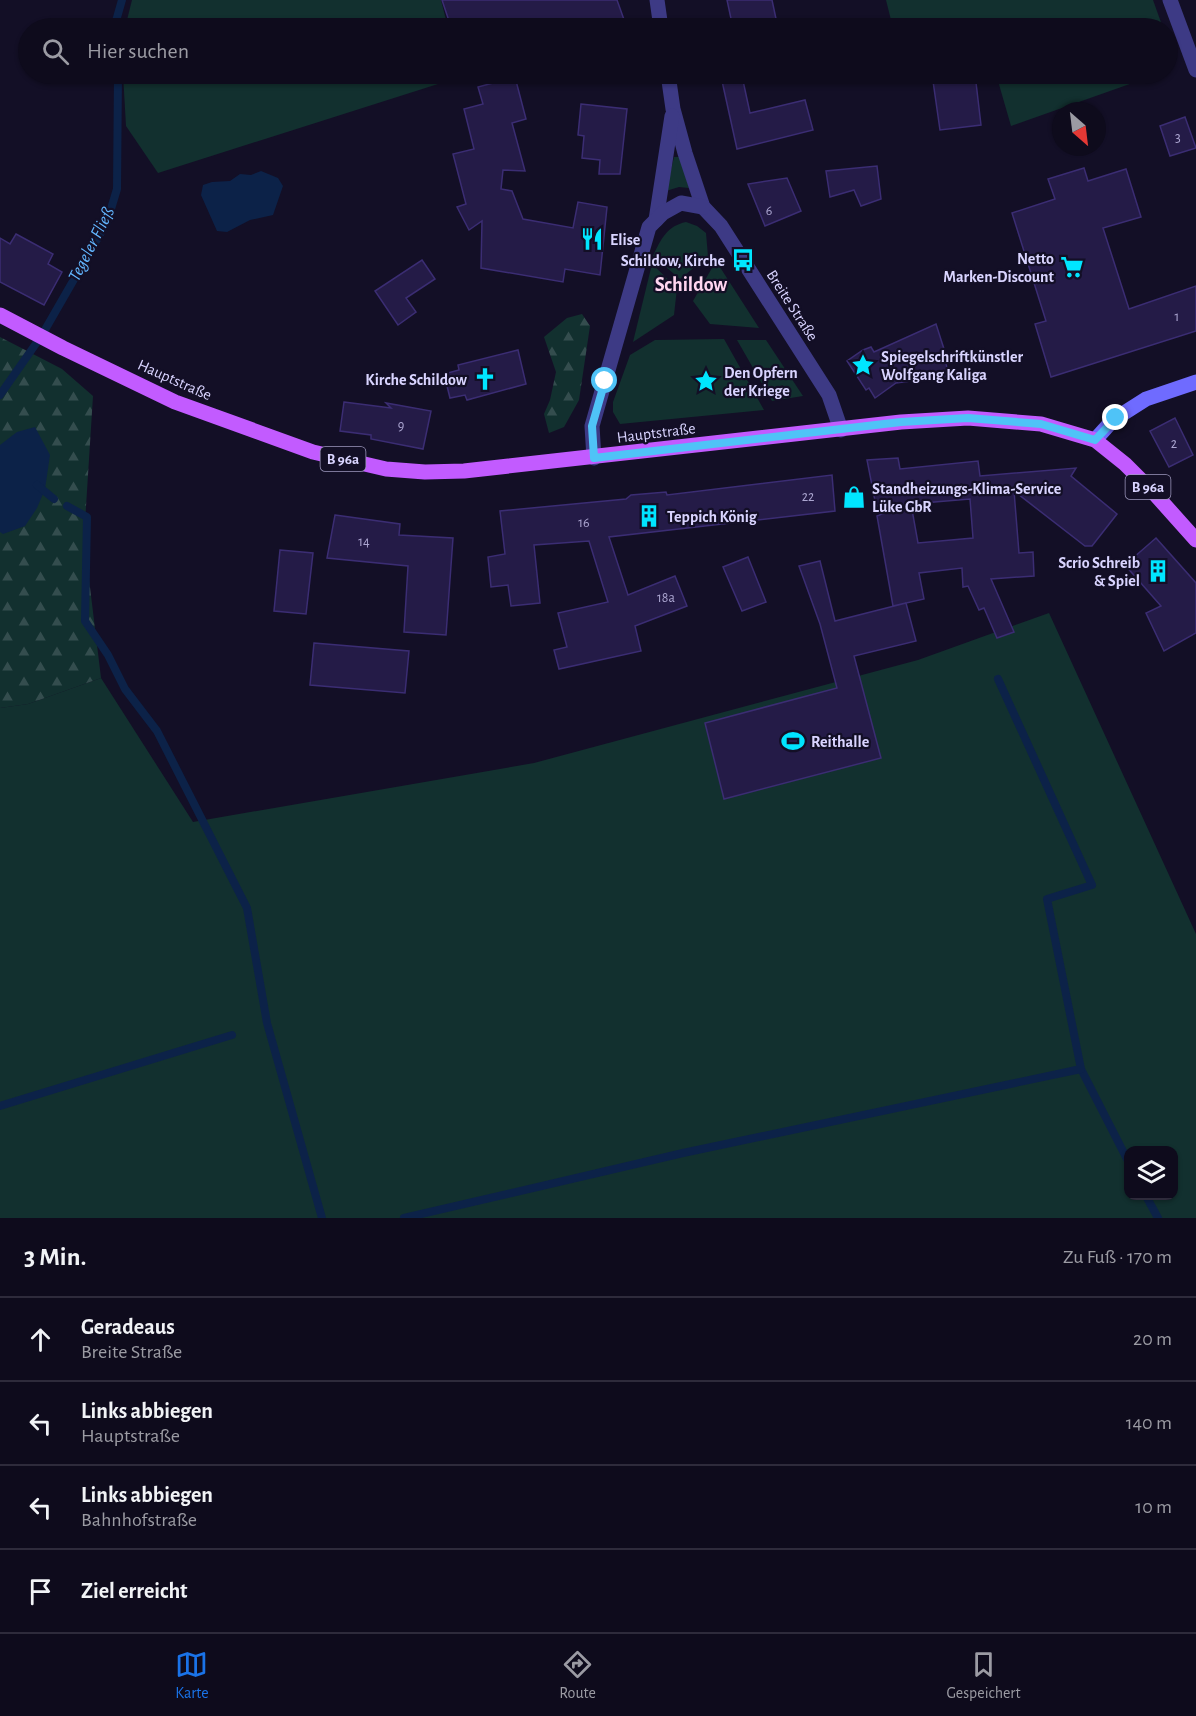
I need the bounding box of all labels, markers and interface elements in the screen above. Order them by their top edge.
search box [18,18,1178,84]
icon: search [39,35,72,68]
text: Hier suchen [87,40,189,62]
north arrow [1052,102,1106,156]
house number: 3 [1175,131,1181,145]
water label: Tegeler Fließ [65,204,118,285]
house number: 6 [766,204,772,218]
restaurant icon: Elise [579,226,605,252]
place label: Elise [610,232,641,248]
bus stop icon: Schildow, Kirche [730,247,756,273]
place label: Netto Marken-Discount [943,251,1055,285]
place label: Schildow, Kirche [621,253,725,269]
supermarket icon: Netto Marken-Discount [1059,254,1085,280]
street label: Breite Straße [763,267,821,344]
district label: Schildow [655,275,727,295]
house number: 1 [1175,310,1179,324]
place label: Spiegelschriftkünstler Wolfgang Kaliga [881,349,1023,383]
place icon: Spiegelschriftkünstler Wolfgang Kaliga [850,352,876,378]
street label: Hauptstraße [135,357,214,403]
place label: Den Opfern der Kriege [724,365,798,399]
church icon: Kirche Schildow [472,366,498,392]
route start [591,367,617,393]
place icon: Den Opfern der Kriege [693,368,719,394]
place label: Kirche Schildow [365,372,468,388]
route end [1102,404,1128,430]
house number: 9 [398,419,404,433]
street label: Hauptstraße [616,420,696,446]
house number: 2 [1171,437,1177,451]
road number: B 96a [320,447,366,471]
road number: B 96a [1126,475,1170,499]
place label: Standheizungs-Klima-Service Lüke GbR [872,481,1062,515]
shop icon: Standheizungs-Klima-Service Lüke GbR [841,484,867,510]
house number: 22 [802,490,814,504]
building icon: Teppich König [636,503,662,529]
place label: Teppich König [667,509,758,525]
house number: 16 [578,516,590,530]
house number: 14 [358,535,370,549]
place label: Scrio Schreib & Spiel [1058,555,1140,589]
building icon: Scrio Schreib & Spiel [1145,558,1171,584]
house number: 18a [657,591,675,605]
sports icon: Reithalle [780,728,806,754]
place label: Reithalle [811,734,870,750]
map controls [1124,1146,1178,1200]
button: layers [1124,1146,1178,1200]
text: 3 Min. [24,1244,86,1270]
text: Zu Fuß · 170 m [1063,1247,1172,1267]
text: Geradeaus [81,1316,175,1338]
icon: ahead [24,1323,57,1356]
text: 20 m [1133,1329,1172,1349]
text: Breite Straße [81,1342,182,1362]
text: Links abbiegen [81,1400,213,1422]
icon: left [24,1407,57,1440]
text: 140 m [1126,1413,1172,1433]
text: Hauptstraße [81,1426,180,1446]
text: Links abbiegen [81,1484,213,1506]
icon: left [24,1491,57,1524]
text: 10 m [1135,1497,1172,1517]
text: Bahnhofstraße [81,1510,197,1530]
icon: arrive [24,1575,57,1608]
text: Ziel erreicht [81,1580,188,1602]
tab: Karte [175,1648,209,1703]
tab: Route [559,1648,596,1703]
tab: Gespeichert [947,1648,1021,1703]

